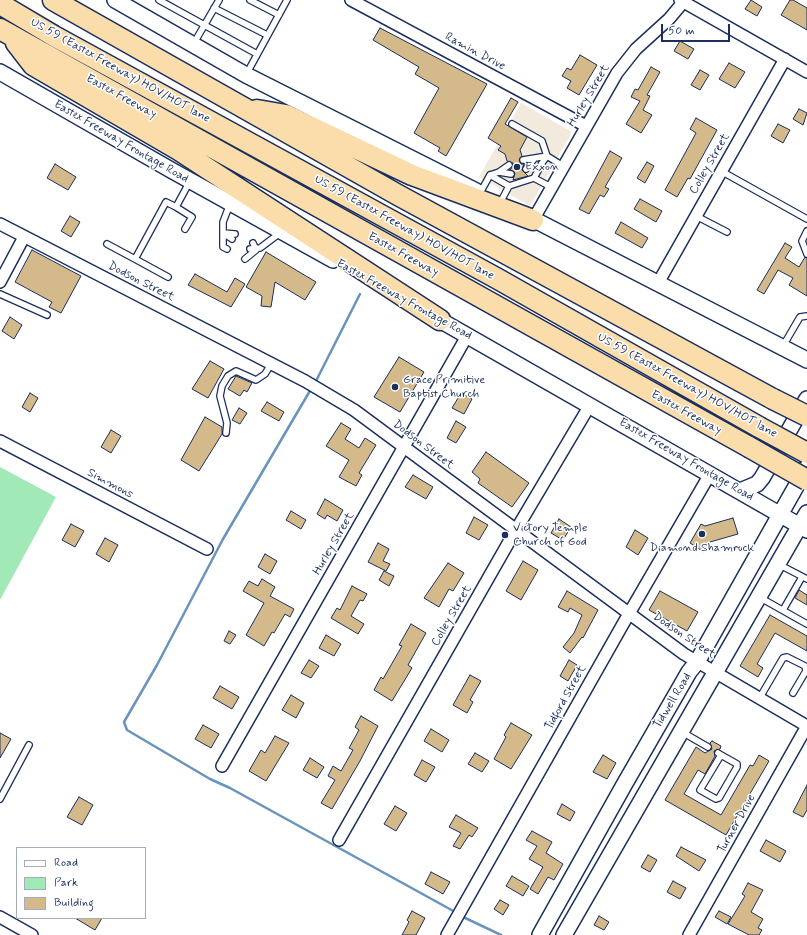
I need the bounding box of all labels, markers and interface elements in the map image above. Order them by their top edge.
street label: US 59 (Eastex Freeway) HOV/HOT lane [28,15,212,127]
scale bar [663,16,732,42]
text: 50 m [668,23,695,39]
street label: Ramin Drive [442,30,508,74]
street label: Hurley Street [565,62,613,130]
street label: Eastex Freeway [83,72,159,122]
street label: Eastex Freeway Frontage Road [51,98,191,186]
street label: Colley Street [687,131,733,197]
place label: Exxon [525,160,559,174]
marker: Exxon [512,162,522,172]
street label: US 59 (Eastex Freeway) HOV/HOT lane [312,172,496,284]
street label: Eastex Freeway [365,230,441,280]
street label: Eastex Freeway Frontage Road [334,257,474,343]
street label: Dodson Street [105,259,177,305]
street label: US 59 (Eastex Freeway) HOV/HOT lane [595,330,779,442]
place label: Grace Primitive Baptist Church [403,373,485,401]
marker: Grace Primitive Baptist Church [390,382,400,392]
street label: Eastex Freeway [648,388,724,438]
street label: Eastex Freeway Frontage Road [616,416,756,504]
street label: Dodson Street [390,417,456,473]
street label: Simmons [85,466,135,502]
street label: Hurley Street [310,510,358,578]
place label: Victory Temple Church of God [513,521,587,549]
marker: Diamond Shamrock [697,529,707,539]
marker: Victory Temple Church of God [500,530,510,540]
place label: Diamond Shamrock [650,541,754,555]
street label: Colley Street [429,583,475,649]
street label: Dodson Street [650,610,718,662]
street label: Tidford Street [542,663,590,733]
street label: Tidwell Road [651,671,695,731]
street label: Turner Drive [715,792,759,856]
legend [16,847,146,919]
text: Road [54,855,78,871]
text: Park [54,875,78,891]
text: Building [54,895,94,911]

